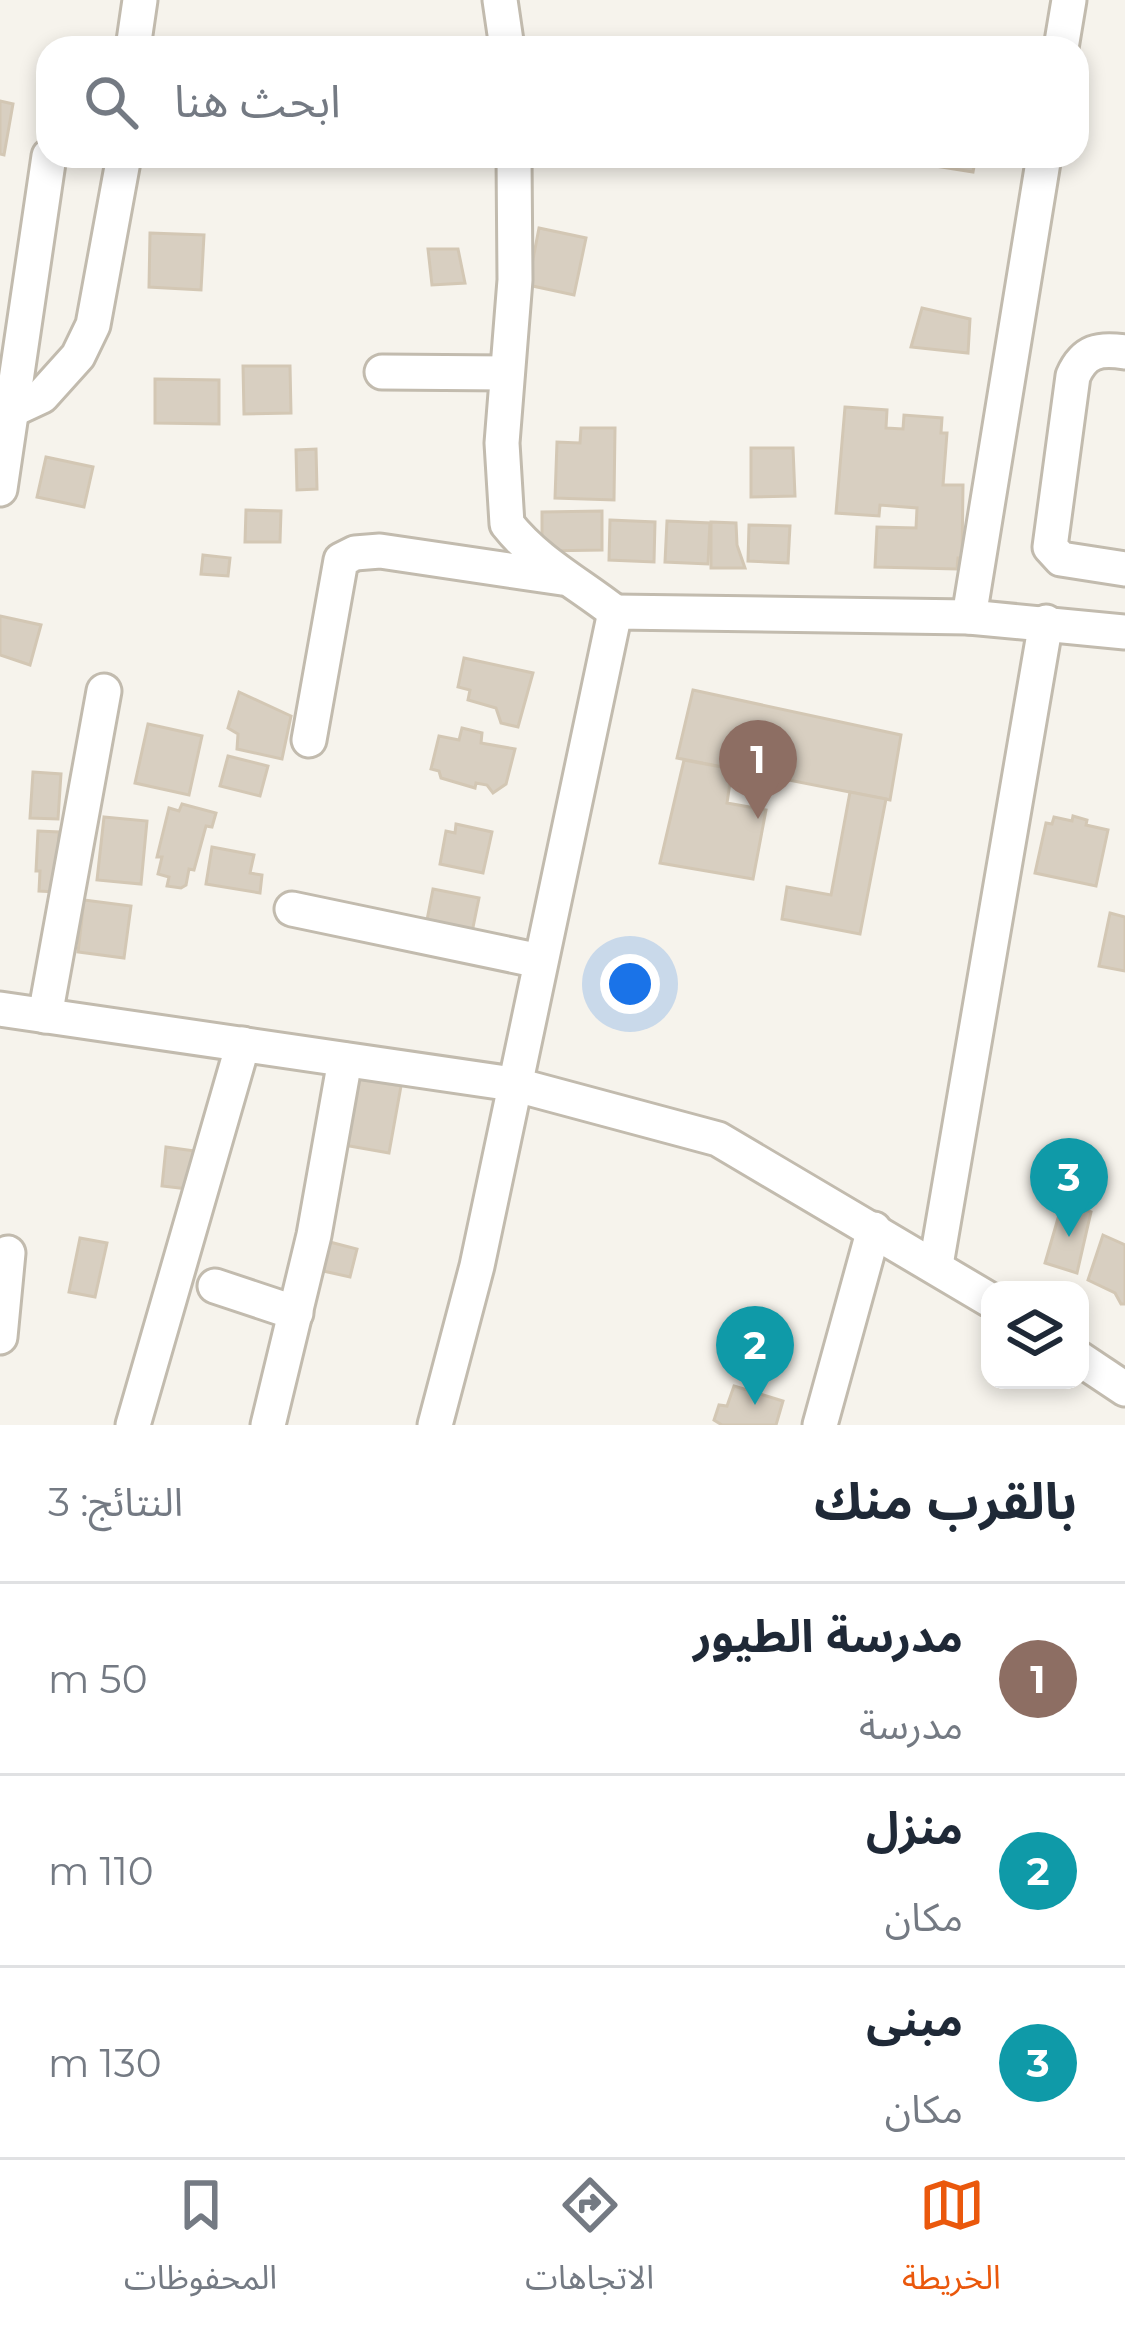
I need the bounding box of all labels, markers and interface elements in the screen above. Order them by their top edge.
search box [36,36,1089,168]
icon: search [78,69,144,135]
text: ابحث هنا [174,73,341,128]
pin: 1 [719,720,797,819]
your location [600,954,660,1014]
pin: 3 [1030,1138,1108,1237]
map controls [981,1281,1089,1389]
button: layers [981,1281,1089,1389]
pin: 2 [716,1306,794,1405]
text: بالقرب منك [814,1470,1077,1532]
text: النتائج: 3 [48,1478,183,1526]
text: مدرسة الطيور [693,1608,963,1663]
text: 50 m [48,1655,148,1703]
text: 1 [1030,1655,1046,1703]
text: مدرسة [859,1701,963,1749]
text: منزل [866,1800,963,1855]
text: 110 m [48,1847,154,1895]
text: 2 [1027,1847,1050,1895]
text: مكان [885,1893,963,1941]
text: مبنى [866,1992,963,2047]
text: 130 m [48,2039,162,2087]
text: 3 [1026,2039,1050,2087]
text: مكان [885,2085,963,2133]
tab: المحفوظات [124,2172,277,2313]
tab: الاتجاهات [525,2172,654,2313]
tab: الخريطة [902,2172,1001,2313]

